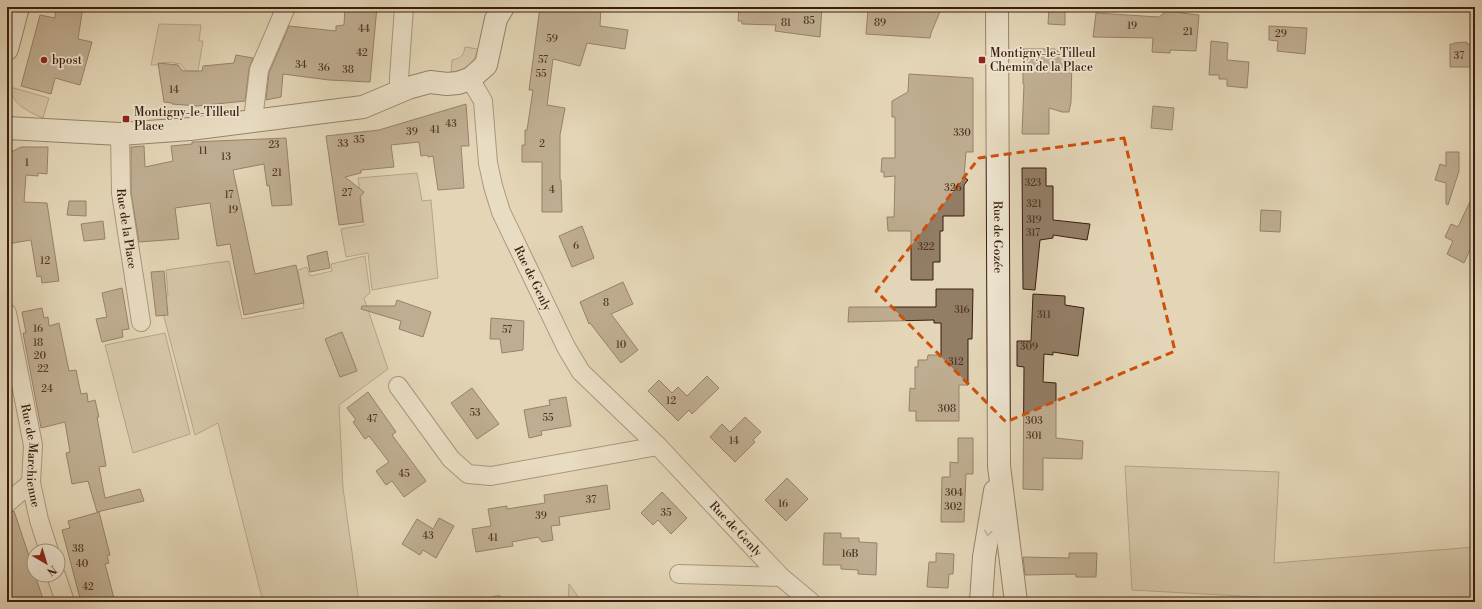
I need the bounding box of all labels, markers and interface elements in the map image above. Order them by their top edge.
house number: 85 [803,15,815,27]
house number: 81 [781,17,792,29]
house number: 89 [874,17,886,29]
house number: 19 [1127,20,1137,32]
house number: 44 [358,23,370,35]
house number: 21 [1183,26,1194,38]
house number: 29 [1275,28,1287,40]
house number: 59 [546,33,558,45]
place label: Montigny-le-Tilleul Chemin de la Place [990,46,1096,75]
house number: 42 [356,47,368,59]
house number: 37 [1454,50,1464,62]
place label: bpost [52,53,83,68]
house number: 57 [538,54,548,66]
marker: bpost [39,55,49,65]
marker: Montigny-le-Tilleul Chemin de la Place [977,55,987,65]
house number: 34 [295,59,307,71]
house number: 36 [318,62,330,74]
house number: 38 [342,64,354,76]
house number: 55 [535,68,547,80]
house number: 14 [169,84,179,96]
place label: Montigny-le-Tilleul Place [134,105,240,134]
marker: Montigny-le-Tilleul Place [121,114,131,124]
house number: 43 [445,118,457,130]
house number: 41 [430,124,441,136]
house number: 39 [406,126,418,138]
house number: 330 [953,127,971,139]
house number: 35 [353,134,365,146]
house number: 33 [337,138,349,150]
house number: 2 [539,138,545,150]
house number: 23 [268,139,280,151]
house number: 11 [199,145,208,157]
house number: 13 [221,151,231,163]
house number: 1 [25,157,30,169]
house number: 21 [272,167,283,179]
house number: 323 [1025,177,1042,189]
house number: 326 [944,182,962,194]
house number: 4 [549,184,555,196]
house number: 27 [342,187,352,199]
street label: Rue de la Place [113,188,140,270]
house number: 17 [225,189,233,201]
house number: 321 [1026,198,1043,210]
street label: Rue de Gozée [990,201,1006,273]
house number: 19 [228,204,238,216]
house number: 319 [1026,214,1042,226]
house number: 317 [1026,227,1040,239]
house number: 6 [573,240,579,252]
house number: 322 [918,241,935,253]
street label: Rue de Genly [511,243,555,313]
house number: 12 [40,255,50,267]
house number: 8 [603,297,609,309]
house number: 316 [954,304,970,316]
house number: 311 [1037,309,1052,321]
house number: 16 [33,323,43,335]
house number: 57 [502,324,512,336]
house number: 18 [33,337,43,349]
house number: 10 [616,339,627,351]
house number: 309 [1020,341,1038,353]
house number: 20 [34,350,47,362]
house number: 312 [948,356,964,368]
house number: 22 [37,363,49,375]
house number: 24 [41,383,53,395]
house number: 12 [666,395,676,407]
street label: Rue de Marchienne [18,403,44,509]
house number: 308 [938,403,956,415]
house number: 53 [469,407,481,419]
house number: 55 [542,412,554,424]
house number: 47 [367,413,377,425]
house number: 303 [1025,415,1043,427]
house number: 301 [1026,430,1043,442]
house number: 14 [729,435,739,447]
house number: 45 [398,468,410,480]
house number: 304 [945,487,963,499]
house number: 37 [586,494,596,506]
street label: Rue de Genly [706,498,766,560]
house number: 16 [778,498,788,510]
house number: 302 [944,501,962,513]
house number: 35 [660,507,672,519]
house number: 39 [535,510,547,522]
one-way arrow [984,529,993,536]
house number: 43 [422,530,434,542]
house number: 41 [488,532,499,544]
north arrow [26,543,66,583]
house number: 38 [72,543,84,555]
house number: 16B [841,548,859,560]
house number: 40 [76,558,89,570]
text: N [44,562,59,578]
house number: 42 [82,581,94,593]

